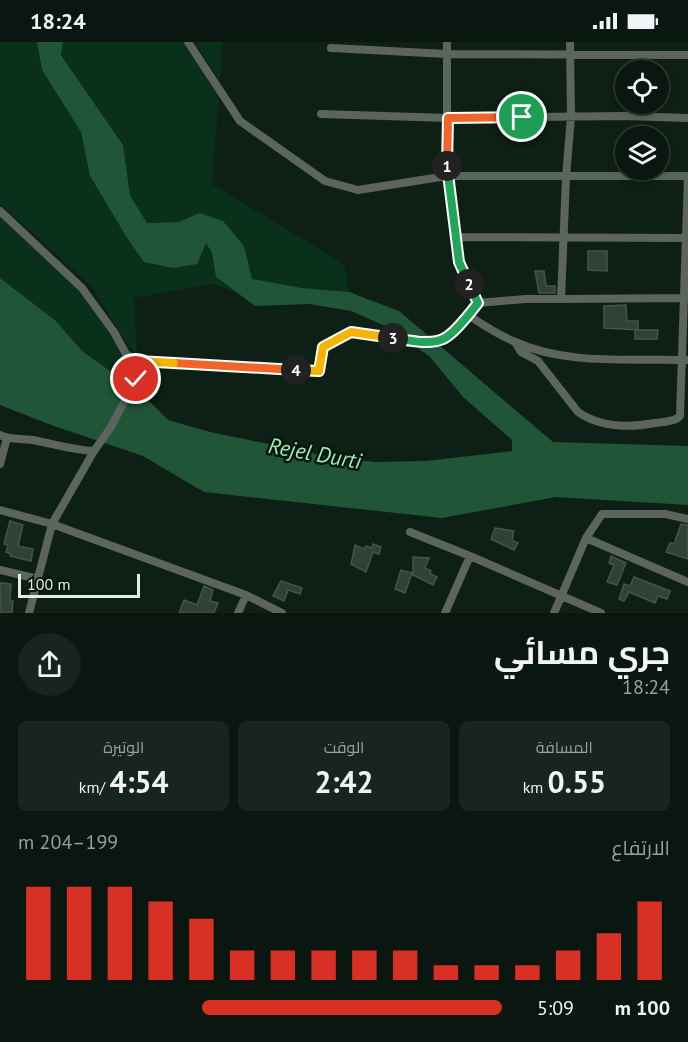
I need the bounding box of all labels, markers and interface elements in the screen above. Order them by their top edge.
text: 18:24 [30,7,86,35]
map controls [615,60,669,180]
button: locate [615,60,669,114]
pin [496,91,547,142]
icon: arrive [505,100,538,133]
button: layers [615,126,669,180]
pin: 1 [432,151,462,181]
text: 1 [442,156,452,176]
pin: 2 [454,269,484,299]
text: 2 [464,274,474,294]
pin: 3 [378,323,408,353]
text: 3 [388,328,398,348]
pin [110,353,161,404]
pin: 4 [281,355,311,385]
text: 4 [291,360,301,380]
icon: check [119,362,152,395]
water label: Rejel Durti [266,431,365,475]
scale bar [18,571,140,598]
text: 100 m [27,574,70,594]
text: جري مسائي [494,630,670,673]
button: share [18,633,81,696]
text: 18:24 [622,674,670,700]
text: الوتيرة [103,737,144,757]
text: الوقت [324,737,364,757]
text: المسافة [536,737,593,757]
text: 4:54 [109,762,169,801]
text: 2:42 [314,762,374,801]
text: 0.55 [548,762,606,801]
text: /km [79,777,109,797]
text: km [523,777,548,797]
text: 199–204 m [18,829,118,855]
text: الارتفاع [611,835,670,861]
text: 5:09 [537,995,574,1021]
text: 100 m [615,995,670,1021]

